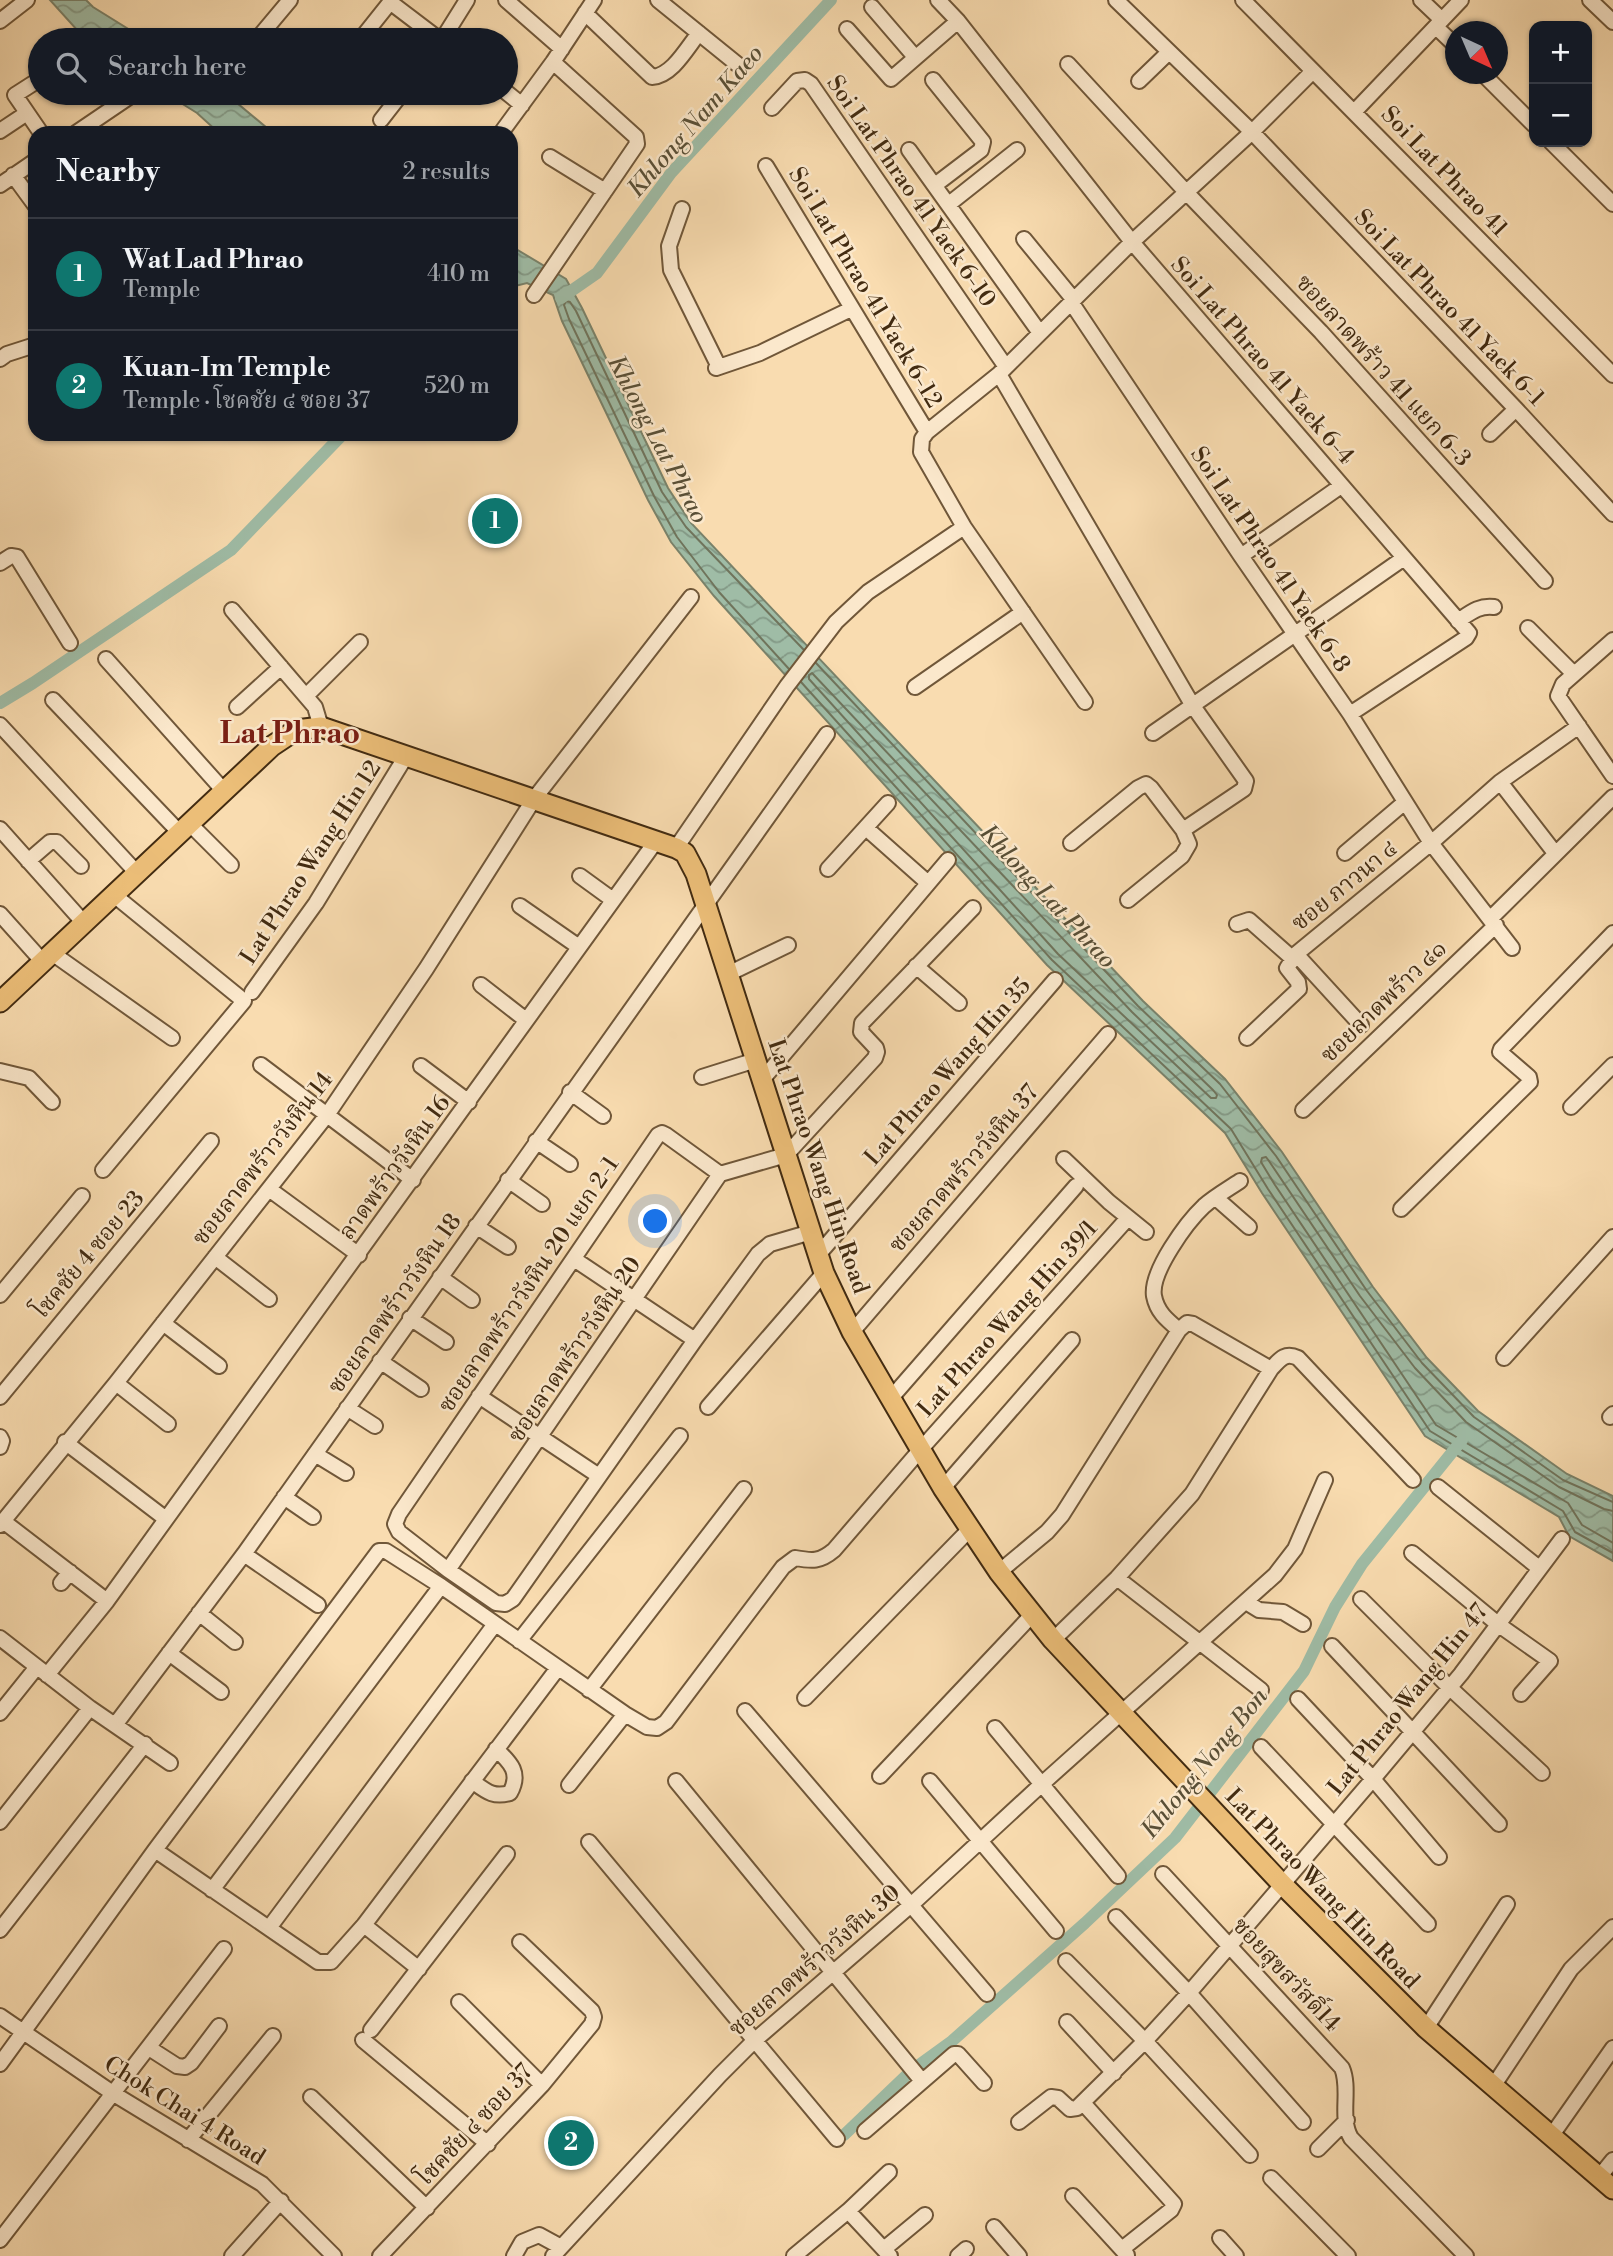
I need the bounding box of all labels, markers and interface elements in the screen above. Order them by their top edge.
north arrow [1445,21,1508,84]
map controls [1529,21,1592,147]
button: + [1529,21,1592,84]
search box [28,28,518,105]
water label: Khlong Nam Kaeo [621,39,770,204]
icon: search [52,48,90,86]
text: Search here [108,51,247,83]
street label: Soi Lat Phrao 41 Yaek 6-10 [820,70,1002,313]
button: − [1529,84,1592,147]
street label: Soi Lat Phrao 41 [1375,101,1514,243]
text: Nearby [56,153,160,191]
text: 2 results [403,158,490,186]
street label: Soi Lat Phrao 41 Yaek 6-12 [782,162,948,413]
street label: Soi Lat Phrao 41 Yaek 6-1 [1348,204,1550,412]
text: Wat Lad Phrao [123,244,304,276]
street label: Soi Lat Phrao 41 Yaek 6-4 [1165,251,1360,470]
text: 1 [73,260,85,288]
text: 410 m [427,260,490,288]
street label: ซอยลาดพร้าว 41 แยก 6-3 [1290,269,1477,472]
text: Temple [123,276,201,304]
water label: Khlong Lat Phrao [600,350,714,529]
text: Kuan-Im Temple [123,352,331,384]
text: 2 [72,372,86,400]
text: 520 m [424,372,490,400]
text: Temple · โชคชัย ๔ ซอย 37 [123,387,370,415]
street label: Soi Lat Phrao 41 Yaek 6-8 [1184,441,1356,678]
pin: 1 [472,495,518,547]
district label: Lat Phrao [220,715,360,753]
street label: Lat Phrao Wang Hin 12 [234,755,387,970]
water label: Khlong Lat Phrao [973,818,1122,975]
street label: ซอย ภาวนา ๔ [1286,835,1403,937]
street label: ซอยลาดพร้าว ๔๑ [1315,935,1452,1069]
street label: Lat Phrao Wang Hin 35 [859,972,1037,1171]
street label: Lat Phrao Wang Hin Road [761,1035,875,1297]
street label: ซอยลาดพร้าววังหิน 14 [186,1066,339,1251]
street label: ซอยลาดพร้าววังหิน 37 [883,1079,1045,1258]
street label: ลาดพร้าววังหิน 16 [333,1090,457,1245]
street label: ซอยลาดพร้าววังหิน 20 แยก 2-1 [432,1151,624,1417]
street label: โชคชัย 4 ซอย 23 [24,1183,150,1325]
your location [638,1204,672,1238]
street label: ซอยลาดพร้าววังหิน 18 [322,1208,467,1399]
street label: Lat Phrao Wang Hin 39/1 [912,1214,1104,1423]
street label: ซอยลาดพร้าววังหิน 20 [502,1251,646,1447]
street label: Lat Phrao Wang Hin 47 [1322,1598,1494,1801]
water label: Khlong Nong Bon [1135,1682,1275,1845]
street label: Lat Phrao Wang Hin Road [1219,1783,1425,1995]
street label: ซอยลาดพร้าววังหิน 30 [723,1879,906,2043]
street label: ซอยสุขสวัสดิ์14 [1226,1909,1349,2037]
street label: Chok Chai 4 Road [99,2050,270,2172]
street label: โชคชัย ๔ ซอย 37 [408,2056,539,2192]
pin: 2 [548,2117,594,2169]

